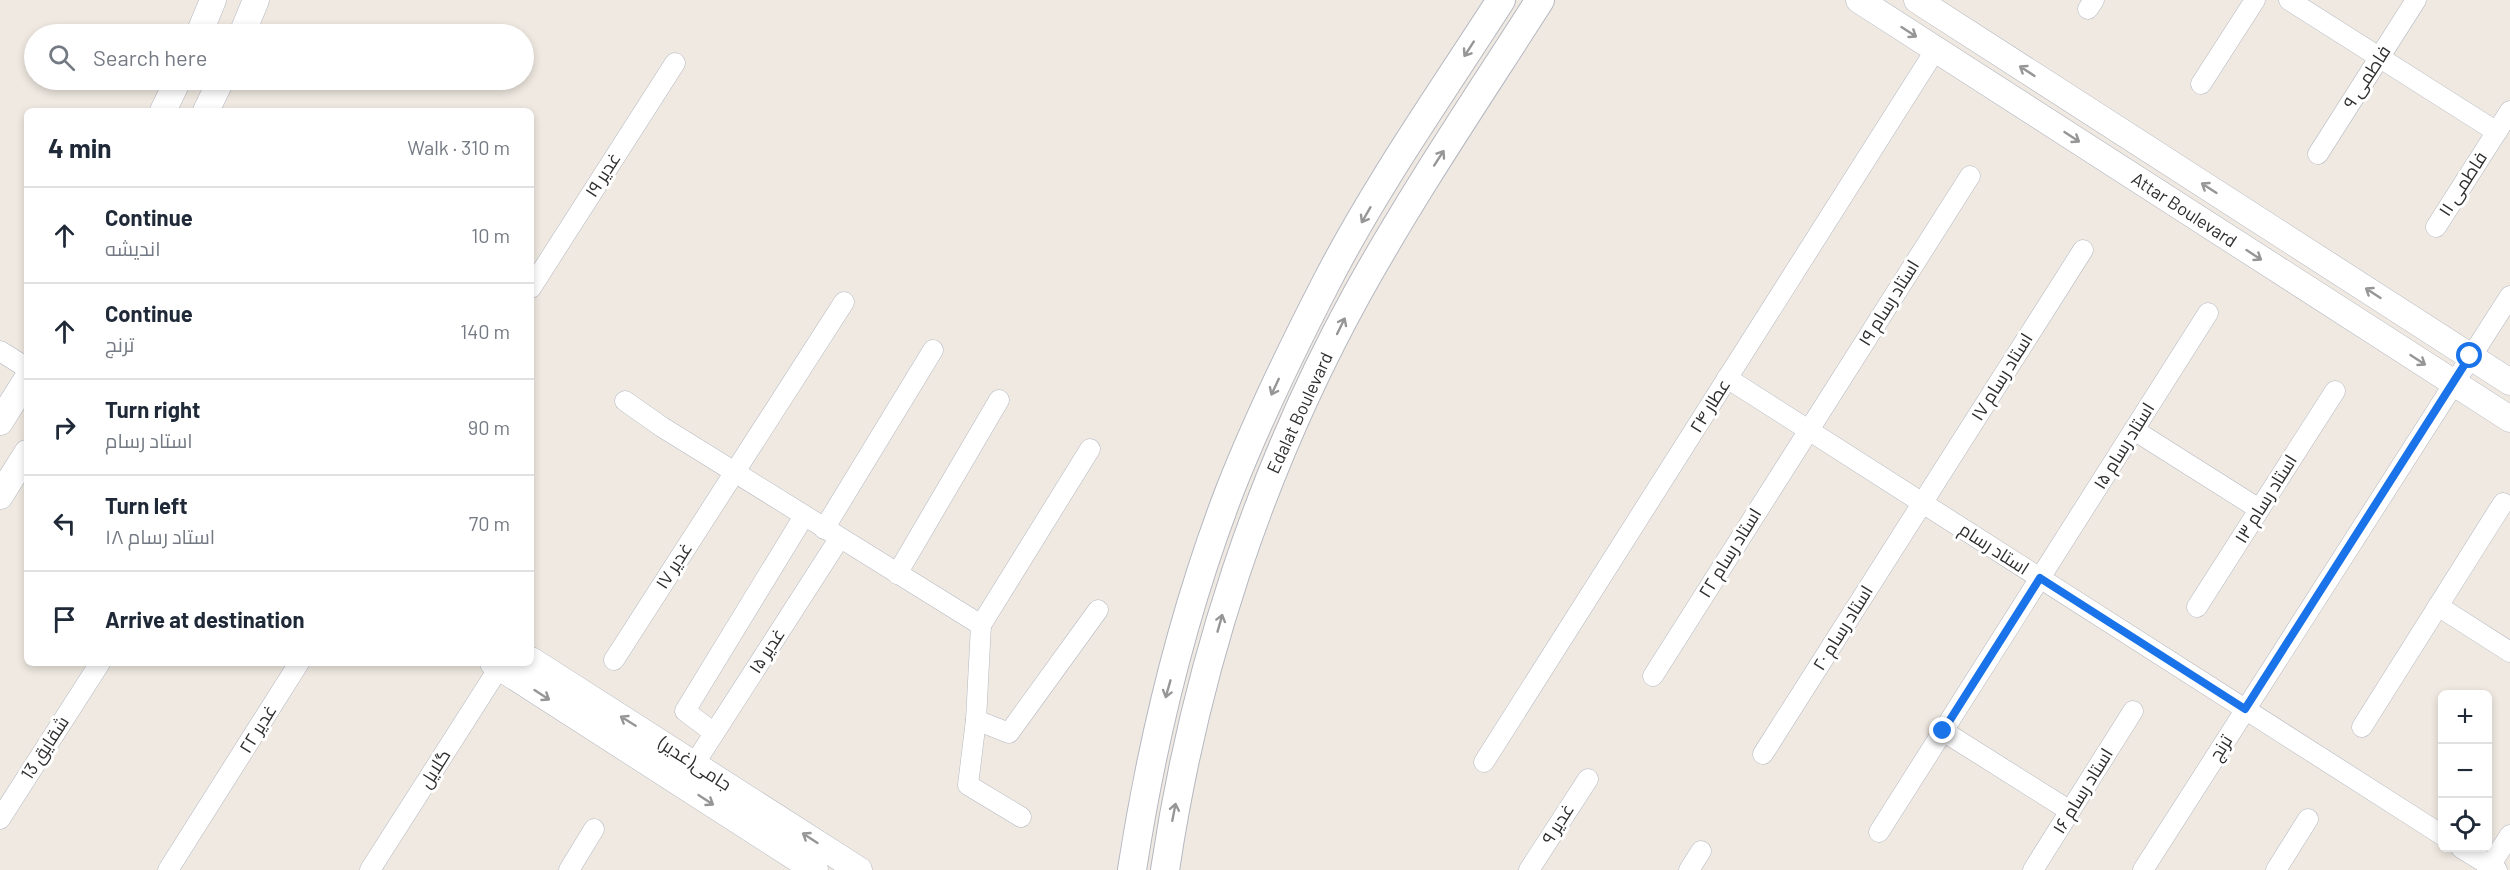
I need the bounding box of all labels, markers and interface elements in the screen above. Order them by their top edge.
search box [24,24,534,90]
one-way arrow [1900,25,1917,38]
one-way arrow [1463,40,1475,57]
icon: search [45,41,78,74]
street label: فاطمی ۹ [2338,41,2395,113]
text: Search here [93,44,207,70]
one-way arrow [2019,65,2036,77]
one-way arrow [2064,131,2081,144]
text: 4 min [48,132,112,163]
text: Walk · 310 m [407,135,510,159]
street label: فاطمی ۱۱ [2433,147,2492,220]
street label: غدیر ۱۹ [580,148,626,202]
one-way arrow [1433,150,1445,166]
street label: Attar Boulevard [2128,167,2241,251]
one-way arrow [2200,181,2217,194]
text: Continue [105,204,193,230]
one-way arrow [1360,206,1372,223]
icon: ahead [48,219,81,252]
text: 10 m [471,223,510,247]
text: اندیشه [105,236,161,260]
one-way arrow [2245,249,2261,261]
street label: استاد رسام ۱۹ [1853,255,1925,351]
one-way arrow [2365,287,2381,299]
text: Continue [105,300,193,326]
icon: ahead [48,315,81,348]
one-way arrow [1335,318,1347,335]
text: 140 m [460,319,510,343]
street label: استاد رسام ۱۷ [1966,329,2038,425]
text: ترنج [105,332,134,356]
route start [2456,342,2482,368]
street label: Edalat Boulevard [1261,348,1337,477]
one-way arrow [2409,354,2426,366]
street label: عطار ۲۴ [1684,375,1735,437]
one-way arrow [1268,377,1280,395]
text: Turn right [105,396,200,422]
street label: استاد رسام ۱۵ [2088,398,2160,494]
icon: right [48,411,81,444]
text: 90 m [468,415,510,439]
text: استاد رسام [105,428,193,452]
street label: استاد رسام ۱۳ [2229,450,2303,548]
text: Turn left [105,492,188,518]
street label: استاد رسام ۲۲ [1693,504,1767,602]
icon: left [48,507,81,540]
text: 70 m [469,511,510,535]
street label: استاد رسام [1954,517,2034,581]
text: استاد رسام ۱۸ [105,524,215,548]
street label: غدیر ۱۷ [650,538,697,593]
street label: استاد رسام ۲۰ [1807,581,1879,675]
icon: arrive [48,603,81,636]
text: Arrive at destination [105,606,304,632]
one-way arrow [1215,614,1227,633]
street label: غدیر ۱۵ [743,624,790,678]
one-way arrow [1162,679,1173,698]
one-way arrow [533,689,550,701]
map controls [2438,690,2492,852]
button: + [2438,690,2492,744]
street label: غدیر ۲۲ [234,700,281,757]
street label: شقایق 13 [15,711,75,785]
one-way arrow [620,715,637,727]
route end [1929,717,1955,743]
street label: ترنج [2204,730,2238,766]
street label: جامی(غدیر) [654,731,736,796]
street label: استاد رسام ۱۶ [2047,744,2119,838]
button: − [2438,744,2492,798]
street label: گلایل [414,745,455,792]
one-way arrow [697,794,714,806]
button: locate [2438,798,2492,852]
street label: غدیر ۹ [1536,799,1579,848]
one-way arrow [1169,803,1181,822]
one-way arrow [802,832,819,844]

